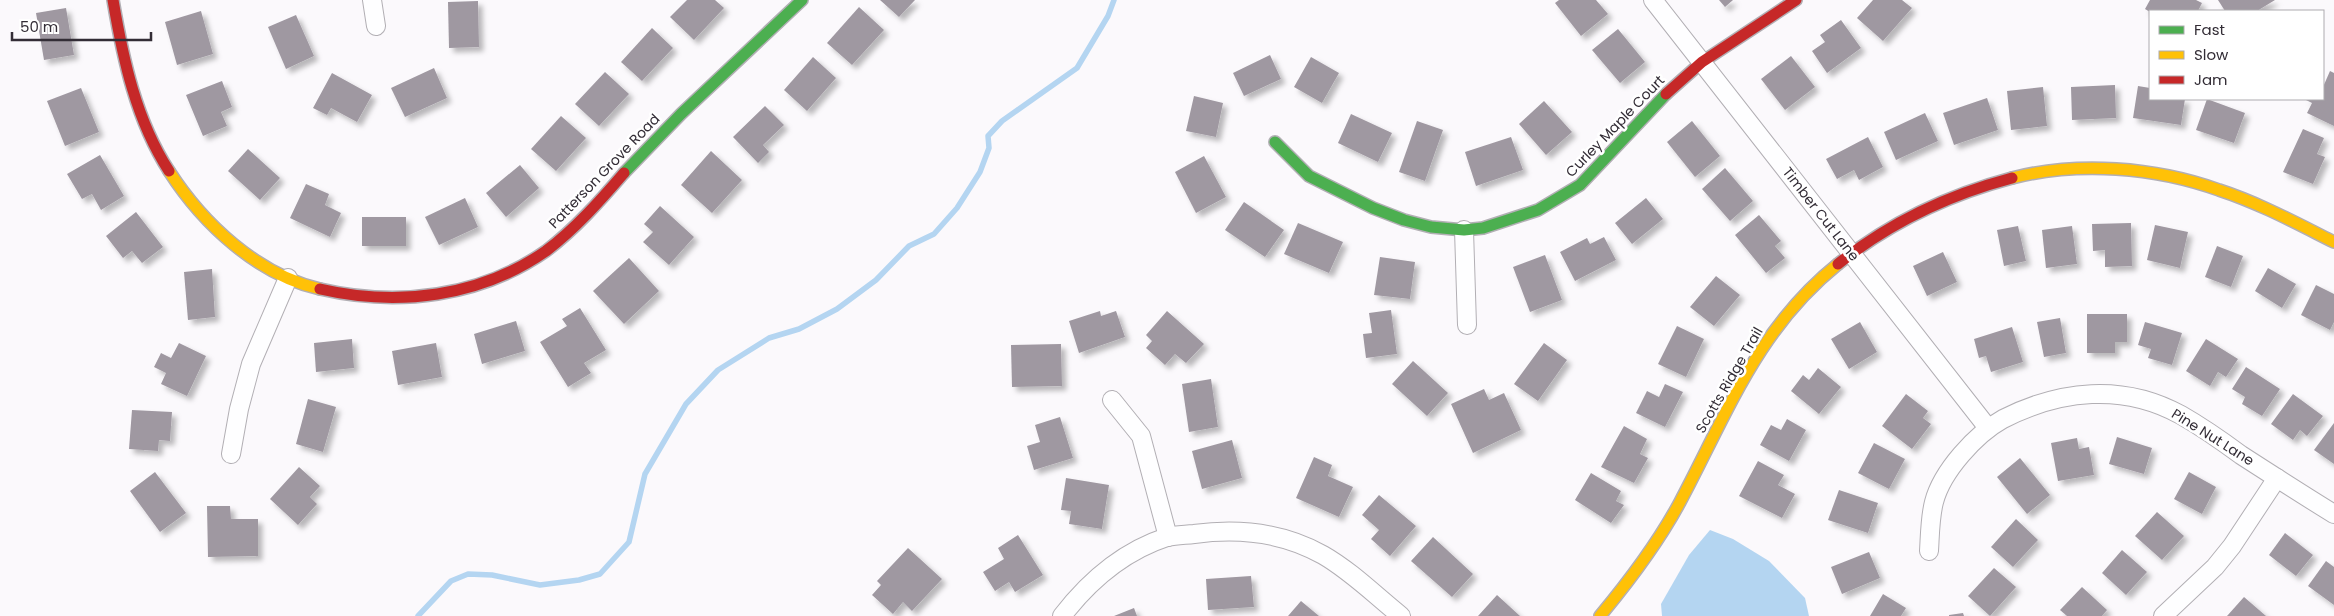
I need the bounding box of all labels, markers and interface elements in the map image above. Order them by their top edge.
scale bar [12,10,151,42]
legend [2149,10,2324,100]
text: 50 m [20,16,58,37]
text: Fast [2194,19,2225,40]
text: Slow [2194,44,2229,65]
text: Jam [2194,69,2228,90]
street label: Curley Maple Court [1561,71,1669,181]
street label: Patterson Grove Road [544,109,664,233]
street label: Timber Cut Lane [1778,163,1864,265]
street label: Scotts Ridge Trail [1690,323,1768,437]
street label: Pine Nut Lane [2168,404,2258,470]

